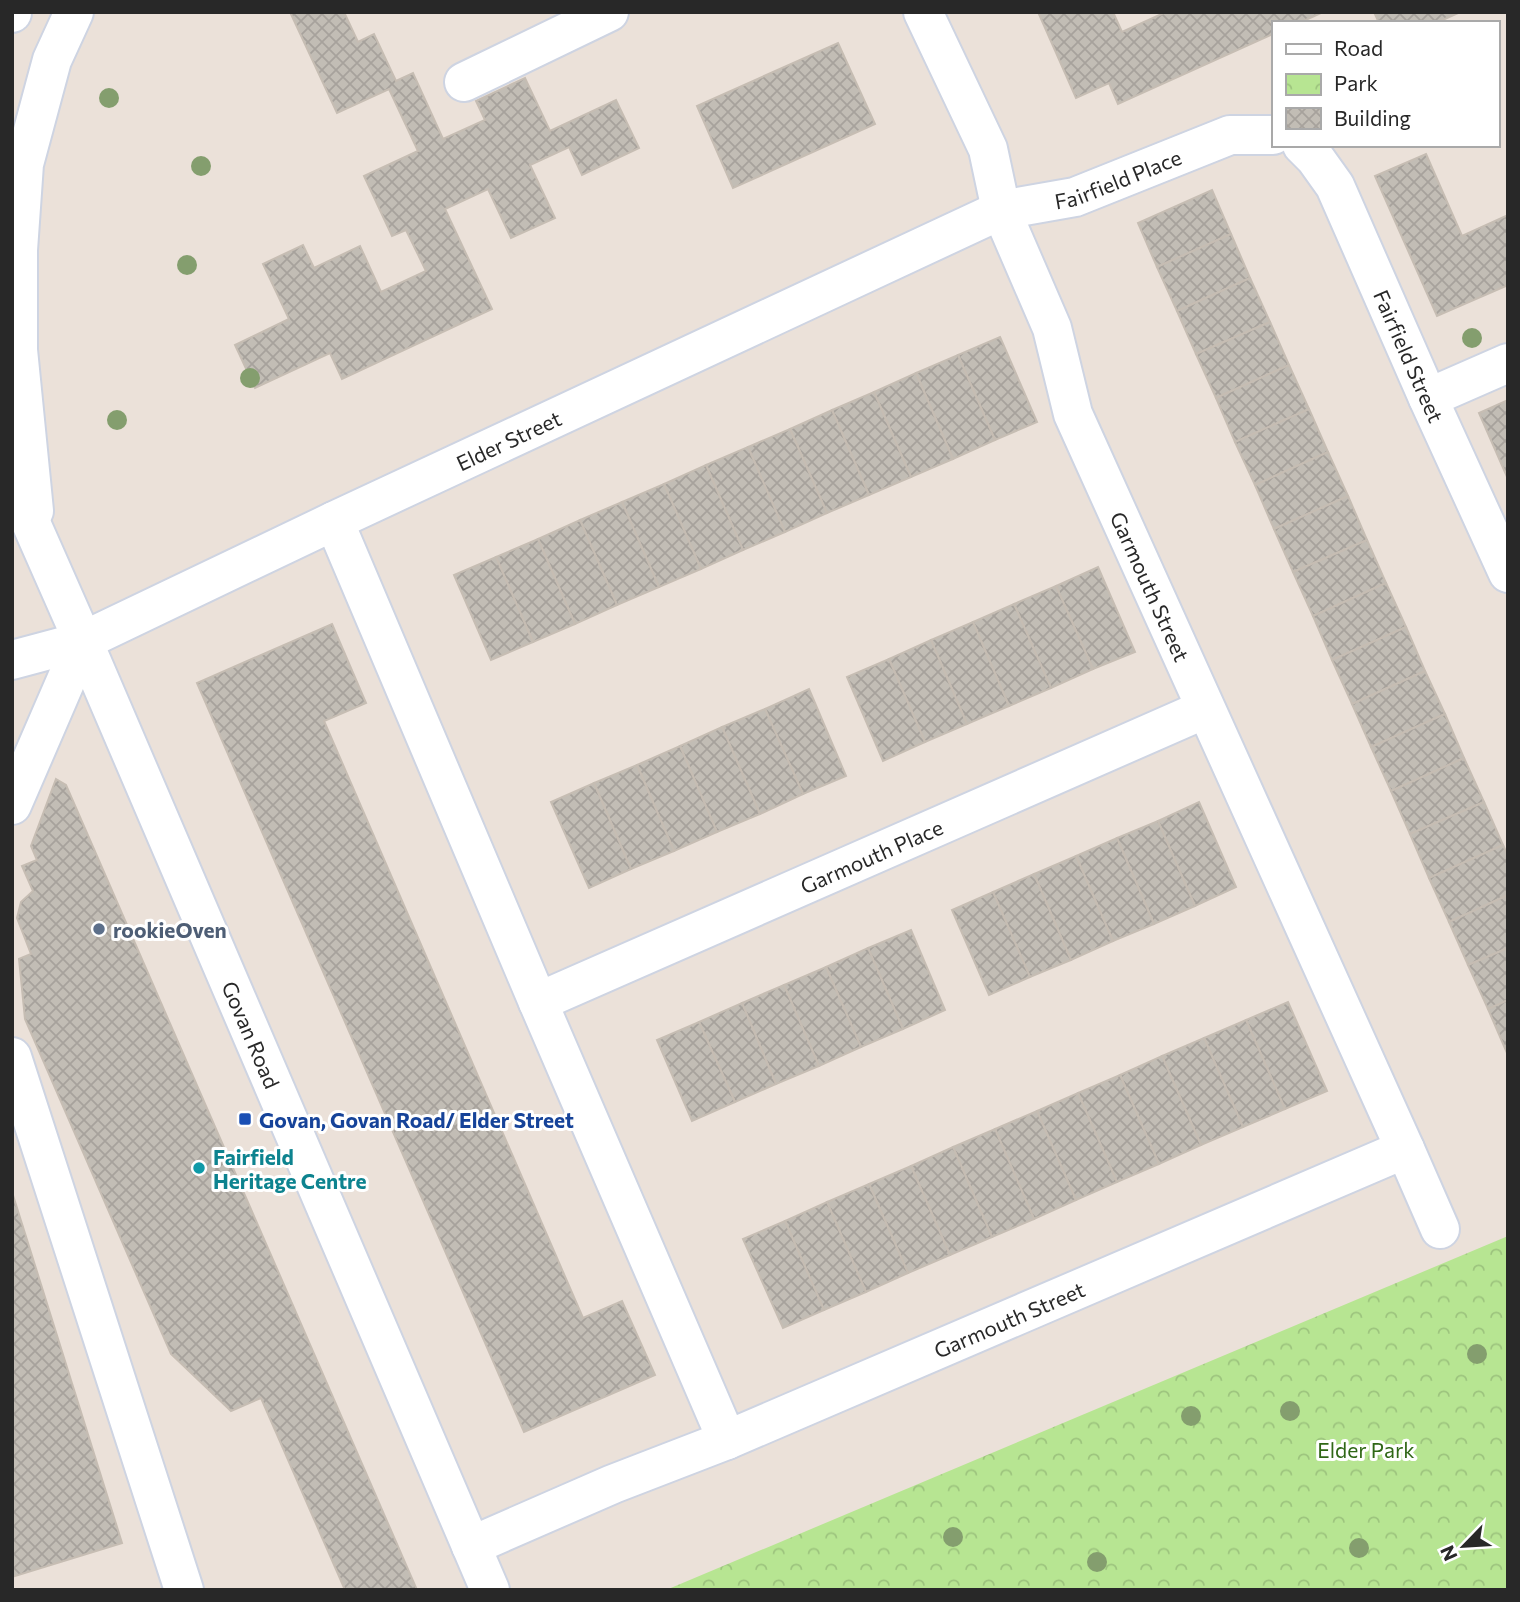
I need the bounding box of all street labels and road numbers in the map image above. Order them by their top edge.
street label: Fairfield Place [1053,143,1185,213]
street label: Fairfield Street [1369,286,1450,426]
street label: Elder Street [452,405,565,475]
street label: Garmouth Street [1106,507,1195,665]
street label: Garmouth Place [796,813,946,898]
street label: Govan Road [218,977,286,1092]
street label: Garmouth Street [930,1276,1088,1362]

